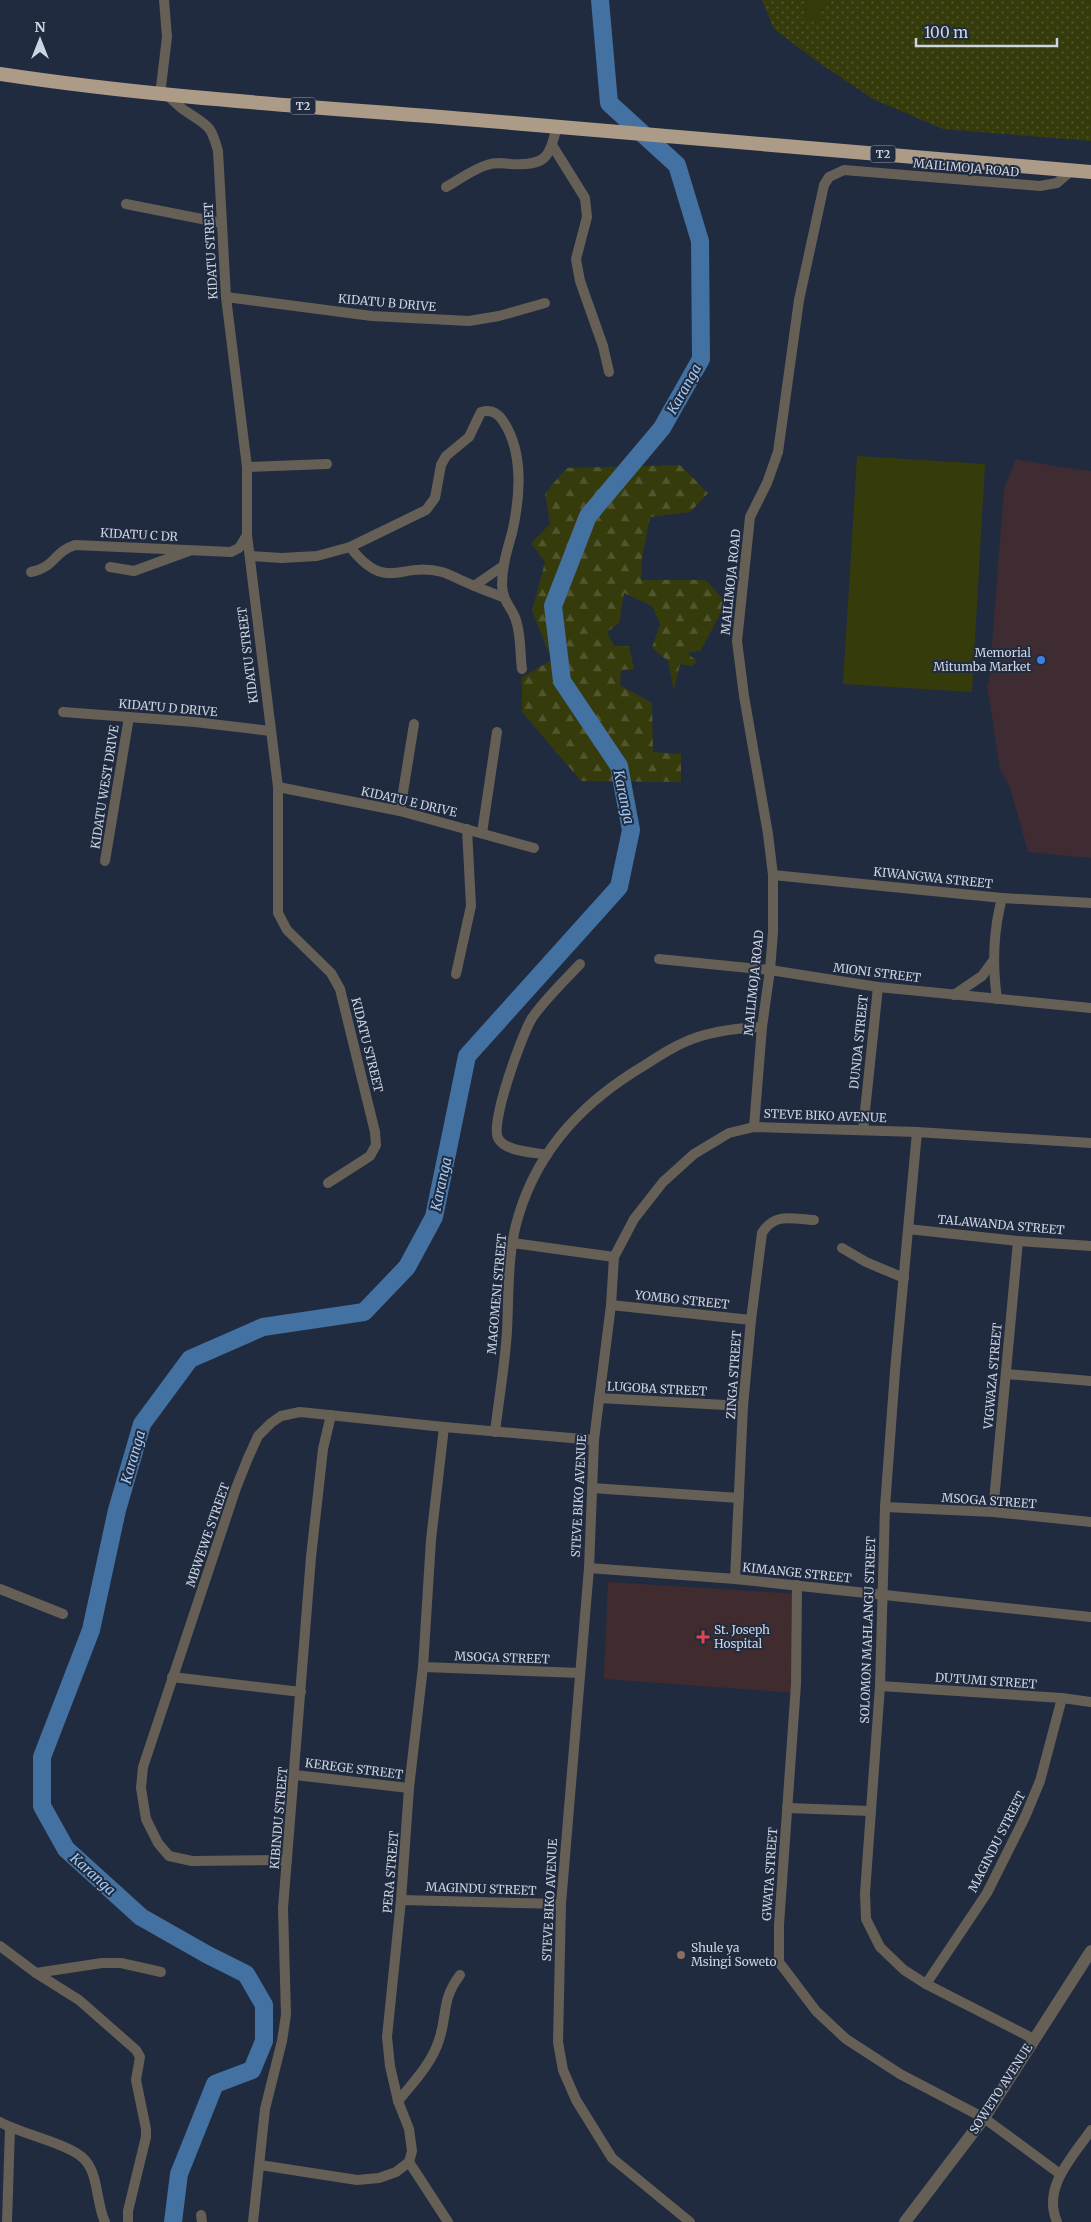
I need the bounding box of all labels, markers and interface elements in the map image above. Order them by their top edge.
north arrow [15,15,65,65]
scale bar [916,15,1057,47]
text: N [34,18,46,36]
text: 100 m [924,23,968,42]
road number: T2 [290,98,316,114]
road number: T2 [870,146,896,162]
street label: MAILIMOJA ROAD [912,155,1020,180]
street label: KIDATU STREET [200,201,221,300]
street label: KIDATU B DRIVE [337,291,437,314]
water label: Karanga [662,361,705,418]
street label: KIDATU C DR [100,525,179,544]
street label: MAILIMOJA ROAD [717,528,744,636]
street label: KIDATU STREET [234,605,261,704]
place label: Memorial Mitumba Market [933,645,1031,674]
marker: Memorial Mitumba Market [1035,654,1047,666]
street label: KIDATU D DRIVE [118,696,219,719]
street label: KIDATU WEST DRIVE [87,723,122,850]
water label: Karanga [609,767,638,826]
street label: KIDATU E DRIVE [360,783,459,820]
street label: KIWANGWA STREET [873,864,994,891]
street label: MAILIMOJA ROAD [740,929,767,1037]
street label: MIONI STREET [832,960,923,985]
street label: DUNDA STREET [846,994,871,1090]
street label: KIDATU STREET [348,996,387,1094]
street label: STEVE BIKO AVENUE [763,1106,887,1125]
water label: Karanga [426,1155,455,1214]
street label: TALAWANDA STREET [937,1211,1066,1238]
street label: MAGOMENI STREET [484,1232,509,1355]
street label: YOMBO STREET [633,1287,731,1312]
street label: VIGWAZA STREET [980,1321,1005,1431]
street label: ZINGA STREET [723,1330,744,1420]
street label: LUGOBA STREET [607,1378,708,1399]
water label: Karanga [117,1428,149,1487]
street label: STEVE BIKO AVENUE [568,1434,589,1558]
street label: MBWEWE STREET [183,1480,233,1589]
street label: MSOGA STREET [941,1490,1038,1511]
street label: SOLOMON MAHLANGU STREET [857,1535,878,1724]
street label: KIMANGE STREET [742,1559,853,1586]
place label: St. Joseph Hospital [714,1622,770,1651]
marker: St. Joseph Hospital [696,1630,710,1644]
street label: MSOGA STREET [454,1648,551,1667]
street label: DUTUMI STREET [935,1669,1038,1692]
street label: KEREGE STREET [304,1755,405,1782]
street label: KIBINDU STREET [267,1765,291,1870]
street label: MAGINDU STREET [965,1788,1029,1895]
street label: GWATA STREET [759,1826,780,1921]
street label: PERA STREET [379,1830,402,1914]
street label: STEVE BIKO AVENUE [539,1838,560,1962]
water label: Karanga [66,1848,119,1899]
street label: MAGINDU STREET [425,1879,537,1898]
place label: Shule ya Msingi Soweto [691,1940,777,1969]
marker: Shule ya Msingi Soweto [675,1949,687,1961]
street label: SOWETO AVENUE [966,2040,1036,2137]

